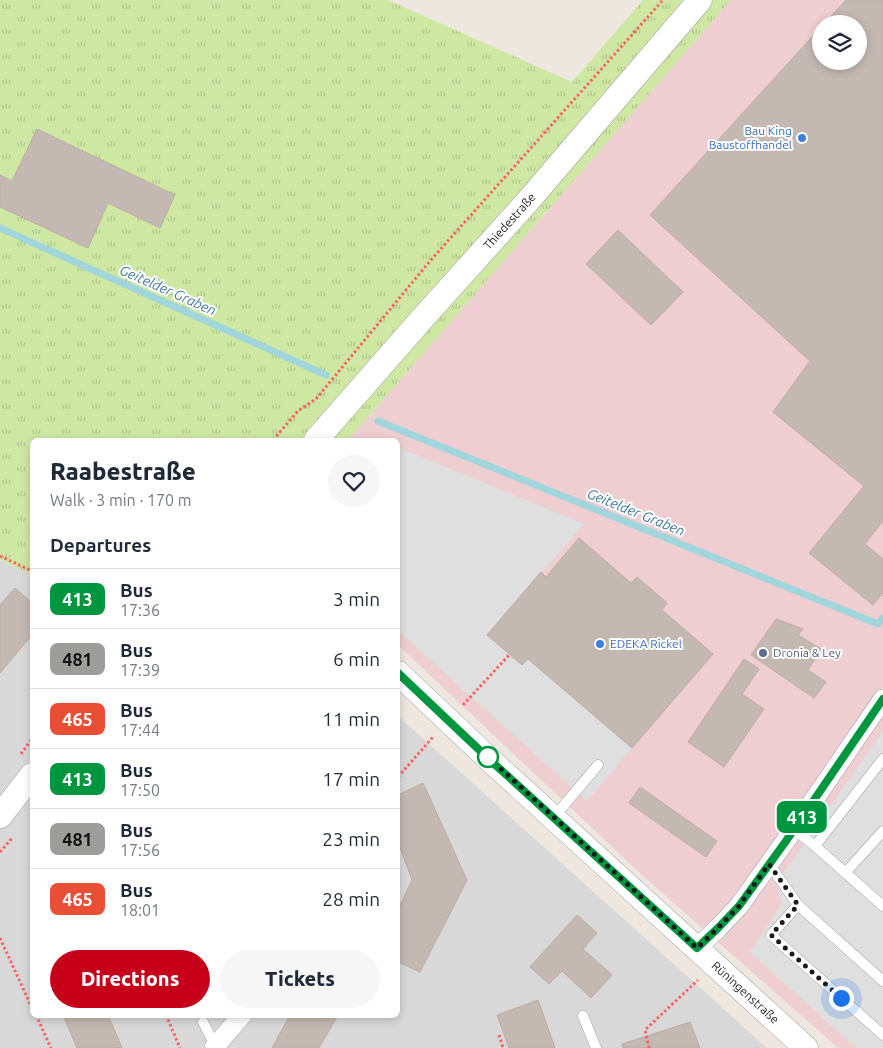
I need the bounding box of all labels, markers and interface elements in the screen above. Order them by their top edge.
map controls [812,15,867,70]
button: layers [812,15,867,70]
place label: Bau King Baustoffhandel [709,124,792,151]
marker: Bau King Baustoffhandel [796,132,808,144]
street label: Thiedestraße [481,190,538,252]
water label: Geitelder Graben [117,262,219,318]
button: heart [328,455,380,507]
text: Raabestraße [50,458,196,485]
water label: Geitelder Graben [585,485,687,539]
text: Walk · 3 min · 170 m [50,491,192,509]
text: Departures [50,534,151,556]
text: Bus [120,579,153,601]
text: 3 min [333,588,380,610]
text: 413 [62,589,93,609]
text: 17:36 [120,601,160,619]
place label: EDEKA Rickel [610,637,682,650]
marker: EDEKA Rickel [594,638,606,650]
text: Bus [120,639,153,661]
place label: Dronia & Ley [773,646,841,659]
marker: Dronia & Ley [757,647,769,659]
text: 6 min [333,648,380,670]
text: 481 [62,649,93,669]
text: 17:39 [120,661,160,679]
text: Bus [120,699,153,721]
text: 11 min [322,708,380,730]
text: 465 [62,709,93,729]
text: 17:44 [120,721,160,739]
unlabelled marker [477,746,499,768]
text: Bus [120,759,153,781]
text: 17 min [322,768,380,790]
text: 413 [62,769,93,789]
text: 17:50 [120,781,160,799]
line badge: 413 [773,801,831,833]
text: 413 [787,807,817,827]
text: Bus [120,819,153,841]
text: 23 min [322,828,380,850]
text: 481 [62,829,93,849]
text: 17:56 [120,841,160,859]
text: Bus [120,879,153,901]
text: 28 min [322,888,380,910]
text: 465 [62,889,93,909]
text: 18:01 [120,901,160,919]
button: Directions [50,950,210,1008]
button: Tickets [220,950,380,1008]
street label: Rüningenstraße [709,959,782,1026]
your location [829,986,854,1011]

